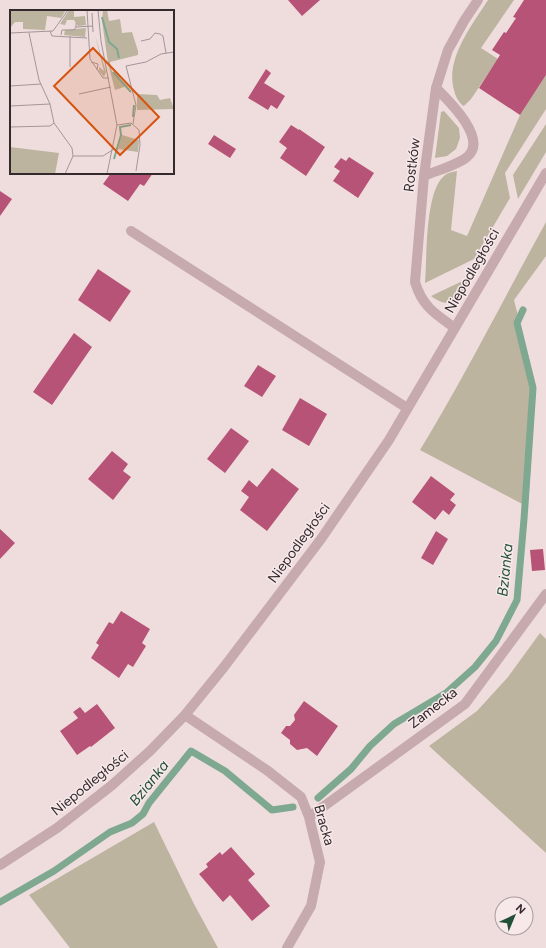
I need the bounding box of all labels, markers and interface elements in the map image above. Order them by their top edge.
inset map [10,10,174,174]
street label: Rostków [400,137,424,193]
street label: Niepodległości [441,226,503,316]
street label: Niepodległości [264,500,334,586]
water label: Bzianka [493,542,517,597]
street label: Zamecka [405,684,461,732]
street label: Niepodległości [48,747,132,819]
water label: Bzianka [125,757,173,809]
street label: Bracka [310,803,338,847]
north arrow [494,896,534,936]
text: N [513,902,528,917]

